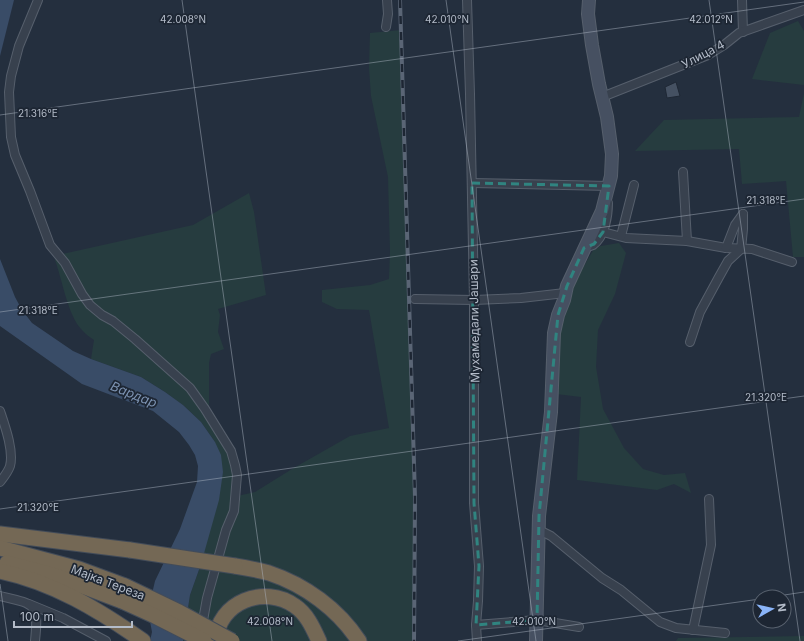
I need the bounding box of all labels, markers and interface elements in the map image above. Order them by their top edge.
text: 42.008°N [160,13,206,25]
text: 42.010°N [425,13,469,25]
text: 42.012°N [689,13,733,25]
street label: Улица 4 [679,36,727,72]
text: 21.316°E [18,107,58,119]
text: 21.318°E [746,194,786,206]
street label: Мухамедали Јашари [465,259,483,383]
text: 21.318°E [18,304,58,316]
water label: Вардар [108,377,160,411]
text: 21.320°E [745,391,787,403]
text: 21.320°E [17,501,59,513]
street label: Мајка Тереза [69,561,147,603]
north arrow [752,589,792,629]
text: N [774,602,789,613]
scale bar [14,603,132,629]
text: 100 m [20,609,54,624]
text: 42.008°N [247,615,293,627]
text: 42.010°N [512,615,556,627]

